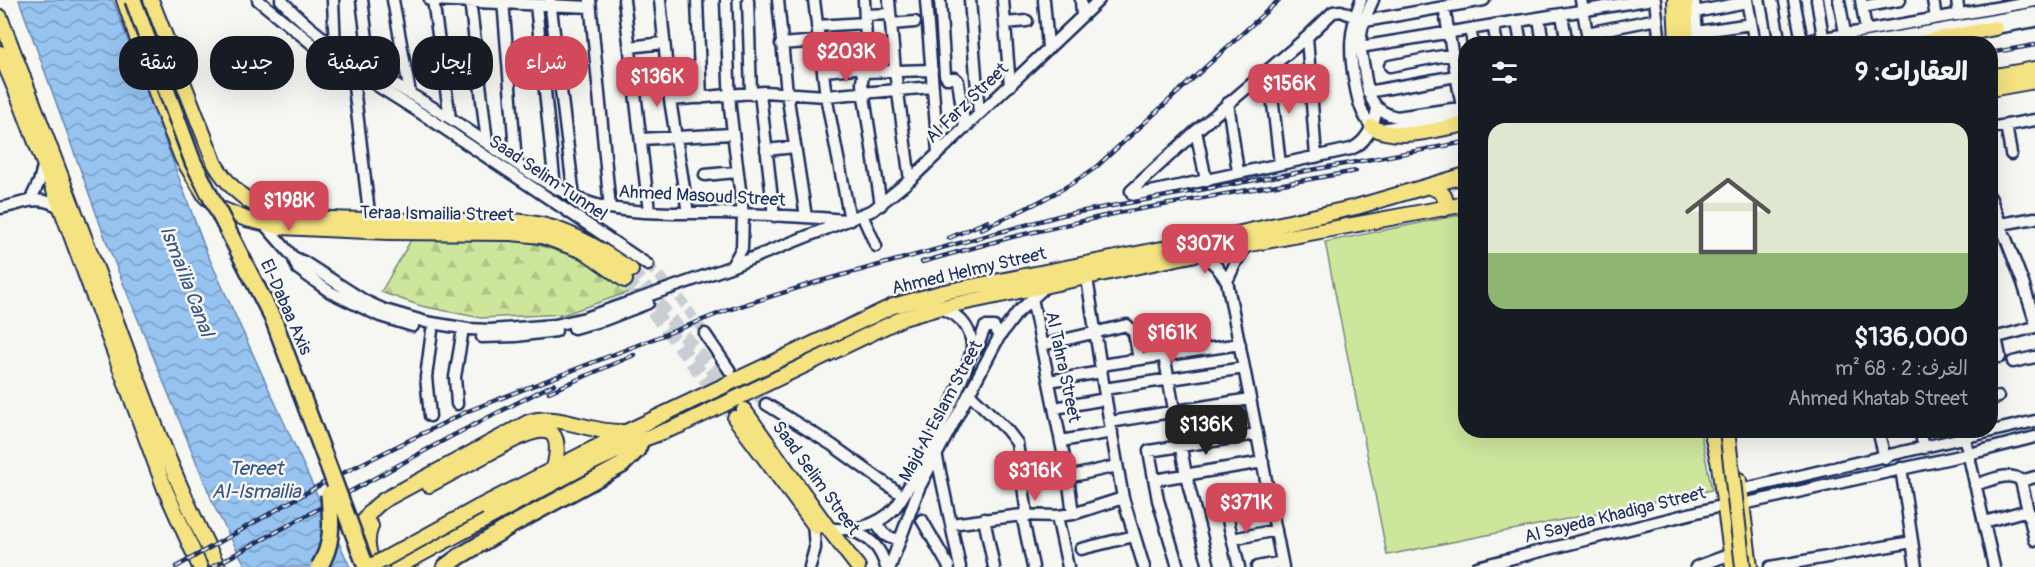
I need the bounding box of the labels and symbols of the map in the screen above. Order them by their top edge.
pin: $203K [804,32,888,83]
pin: $136K [615,57,699,108]
street label: Al Farz Street [921,57,1014,148]
pin: $156K [1247,64,1331,115]
street label: Saad Selim Tunnel [484,130,612,226]
street label: Ahmed Masoud Street [618,180,787,212]
pin: $198K [247,181,331,232]
street label: Teraa Ismailia Street [360,201,515,227]
water label: Ismaïlia Canal [154,222,220,342]
pin: $307K [1163,224,1247,275]
street label: Ahmed Helmy Street [889,242,1049,300]
street label: El-Dabaa Axis [255,256,317,358]
street label: Al Tahra Street [1040,309,1086,425]
pin: $161K [1130,313,1214,364]
street label: Majd Al Eslam Street [894,336,988,486]
pin: $136K [1164,405,1248,456]
street label: Saad Selim Street [767,417,865,540]
pin: $316K [993,451,1077,502]
water label: Tereet Al-Ismailia [211,456,302,504]
street label: Al Sayeda Khadiga Street [1522,481,1709,549]
pin: $371K [1204,483,1288,534]

